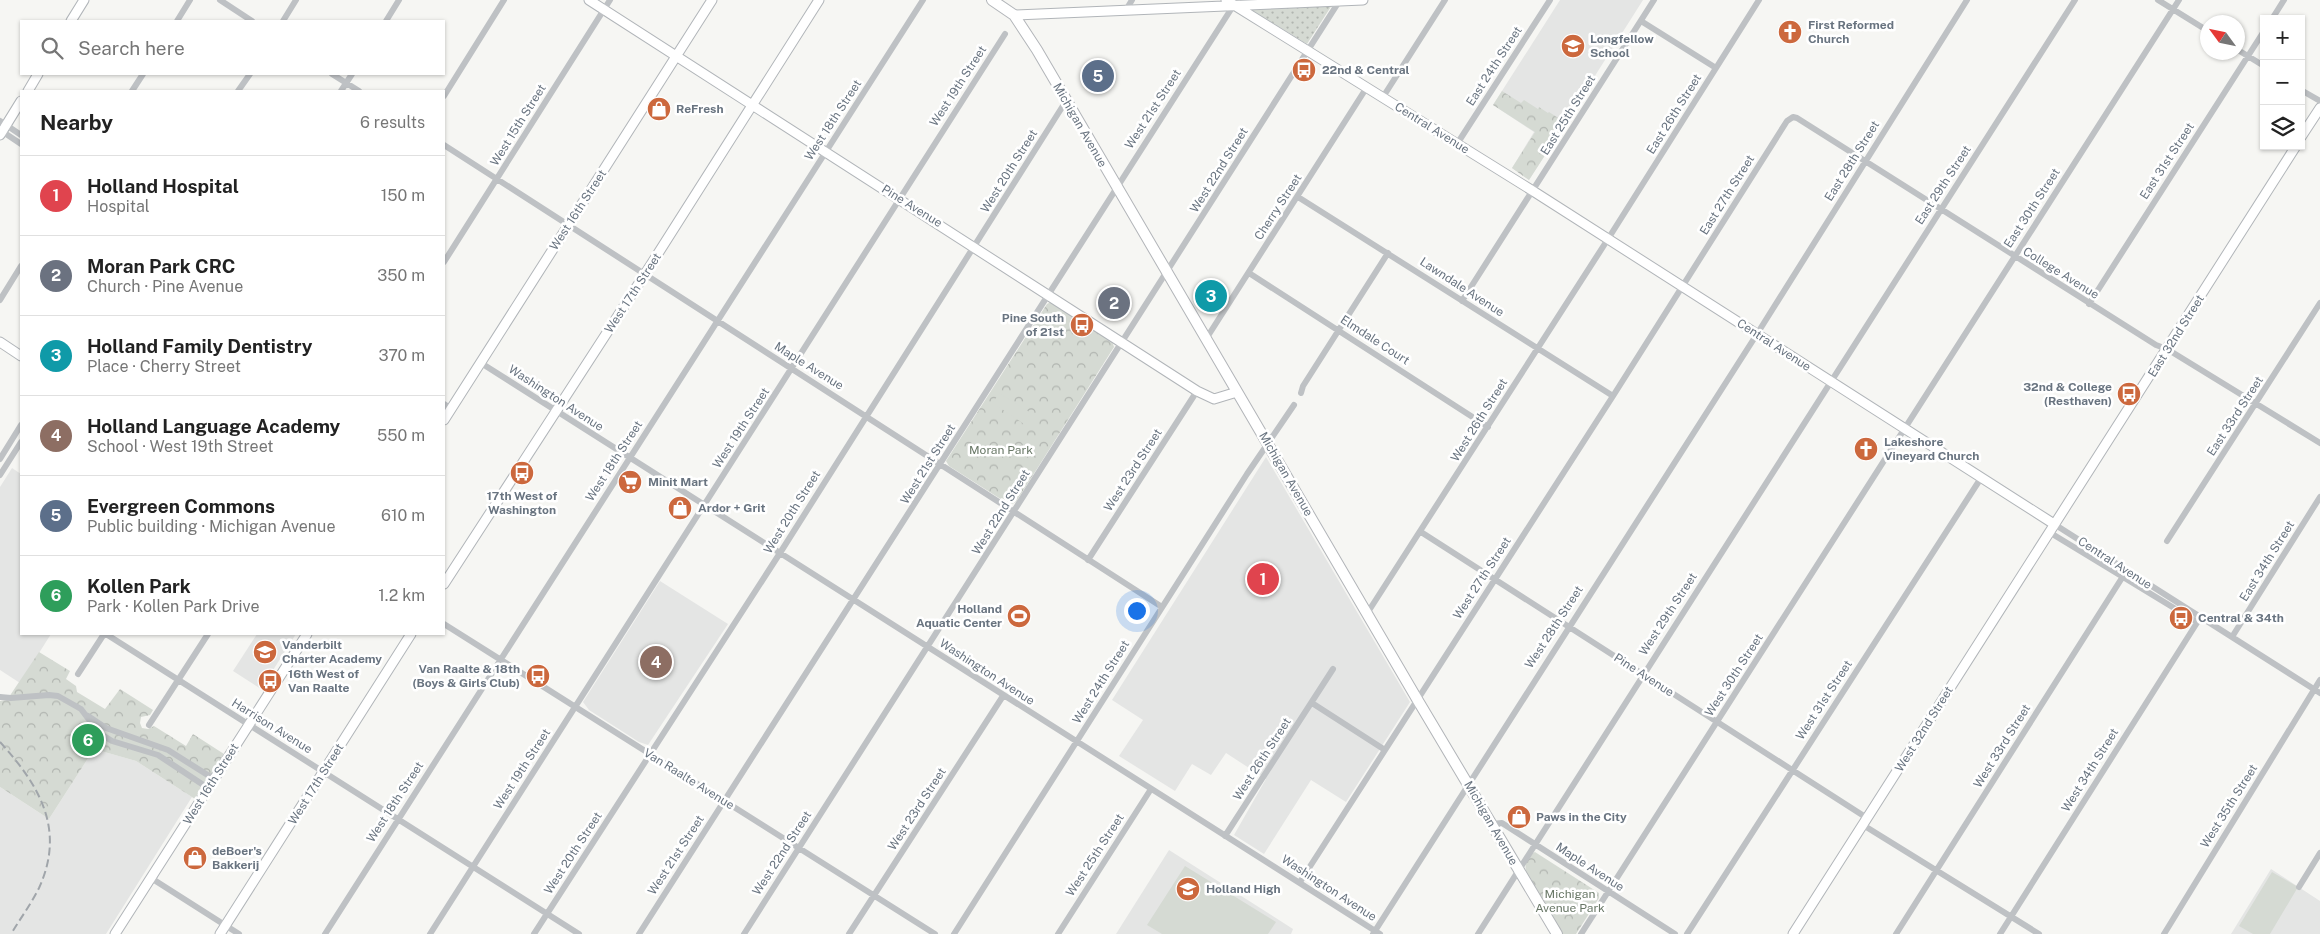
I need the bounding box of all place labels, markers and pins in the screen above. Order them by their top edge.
place label: First Reformed Church [1808,18,1894,46]
church icon: First Reformed Church [1777,19,1803,45]
place label: Longfellow School [1590,32,1654,60]
school or university icon: Longfellow School [1560,33,1586,59]
pin: 5 [1082,57,1114,95]
bus stop icon: 22nd & Central [1291,57,1317,83]
place label: 22nd & Central [1322,63,1410,77]
shop icon: ReFresh [646,96,672,122]
place label: ReFresh [676,102,724,116]
pin: 3 [1195,277,1227,315]
pin: 2 [1098,284,1130,322]
place label: Pine South of 21st [1002,311,1064,339]
bus stop icon: Pine South of 21st [1069,312,1095,338]
place label: 32nd & College (Resthaven) [2023,380,2112,408]
bus stop icon: 32nd & College (Resthaven) [2116,381,2142,407]
place label: Lakeshore Vineyard Church [1884,435,1979,463]
church icon: Lakeshore Vineyard Church [1853,436,1879,462]
bus stop icon: 17th West of Washington [509,460,535,486]
supermarket icon: Minit Mart [617,469,643,495]
place label: Minit Mart [648,475,708,489]
place label: 17th West of Washington [487,489,558,517]
shop icon: Ardor + Grit [667,495,693,521]
place label: Ardor + Grit [698,501,766,515]
pin: 1 [1247,560,1279,598]
place label: Holland Aquatic Center [916,602,1002,630]
sports icon: Holland Aquatic Center [1006,603,1032,629]
bus stop icon: Central & 34th [2168,605,2194,631]
place label: Central & 34th [2198,611,2284,625]
place label: Vanderbilt Charter Academy [282,638,382,666]
school or university icon: Vanderbilt Charter Academy [252,639,278,665]
pin: 4 [640,643,672,681]
place label: Van Raalte & 18th (Boys & Girls Club) [412,662,520,690]
bus stop icon: Van Raalte & 18th (Boys & Girls Club) [525,663,551,689]
place label: 16th West of Van Raalte [288,667,359,695]
bus stop icon: 16th West of Van Raalte [257,668,283,694]
pin: 6 [72,721,104,759]
shop icon: Paws in the City [1506,804,1532,830]
place label: Paws in the City [1536,810,1627,824]
place label: deBoer's Bakkerij [212,844,262,872]
shop icon: deBoer's Bakkerij [182,845,208,871]
school or university icon: Holland High [1175,876,1201,902]
place label: Holland High [1206,882,1281,896]

